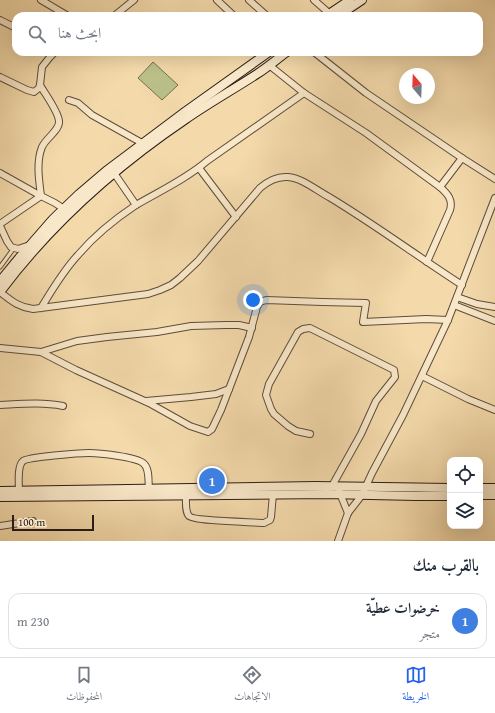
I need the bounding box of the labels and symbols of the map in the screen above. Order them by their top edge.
north arrow [399,68,435,104]
your location [243,290,263,310]
pin: 1 [199,466,225,496]
scale bar [12,513,94,532]

